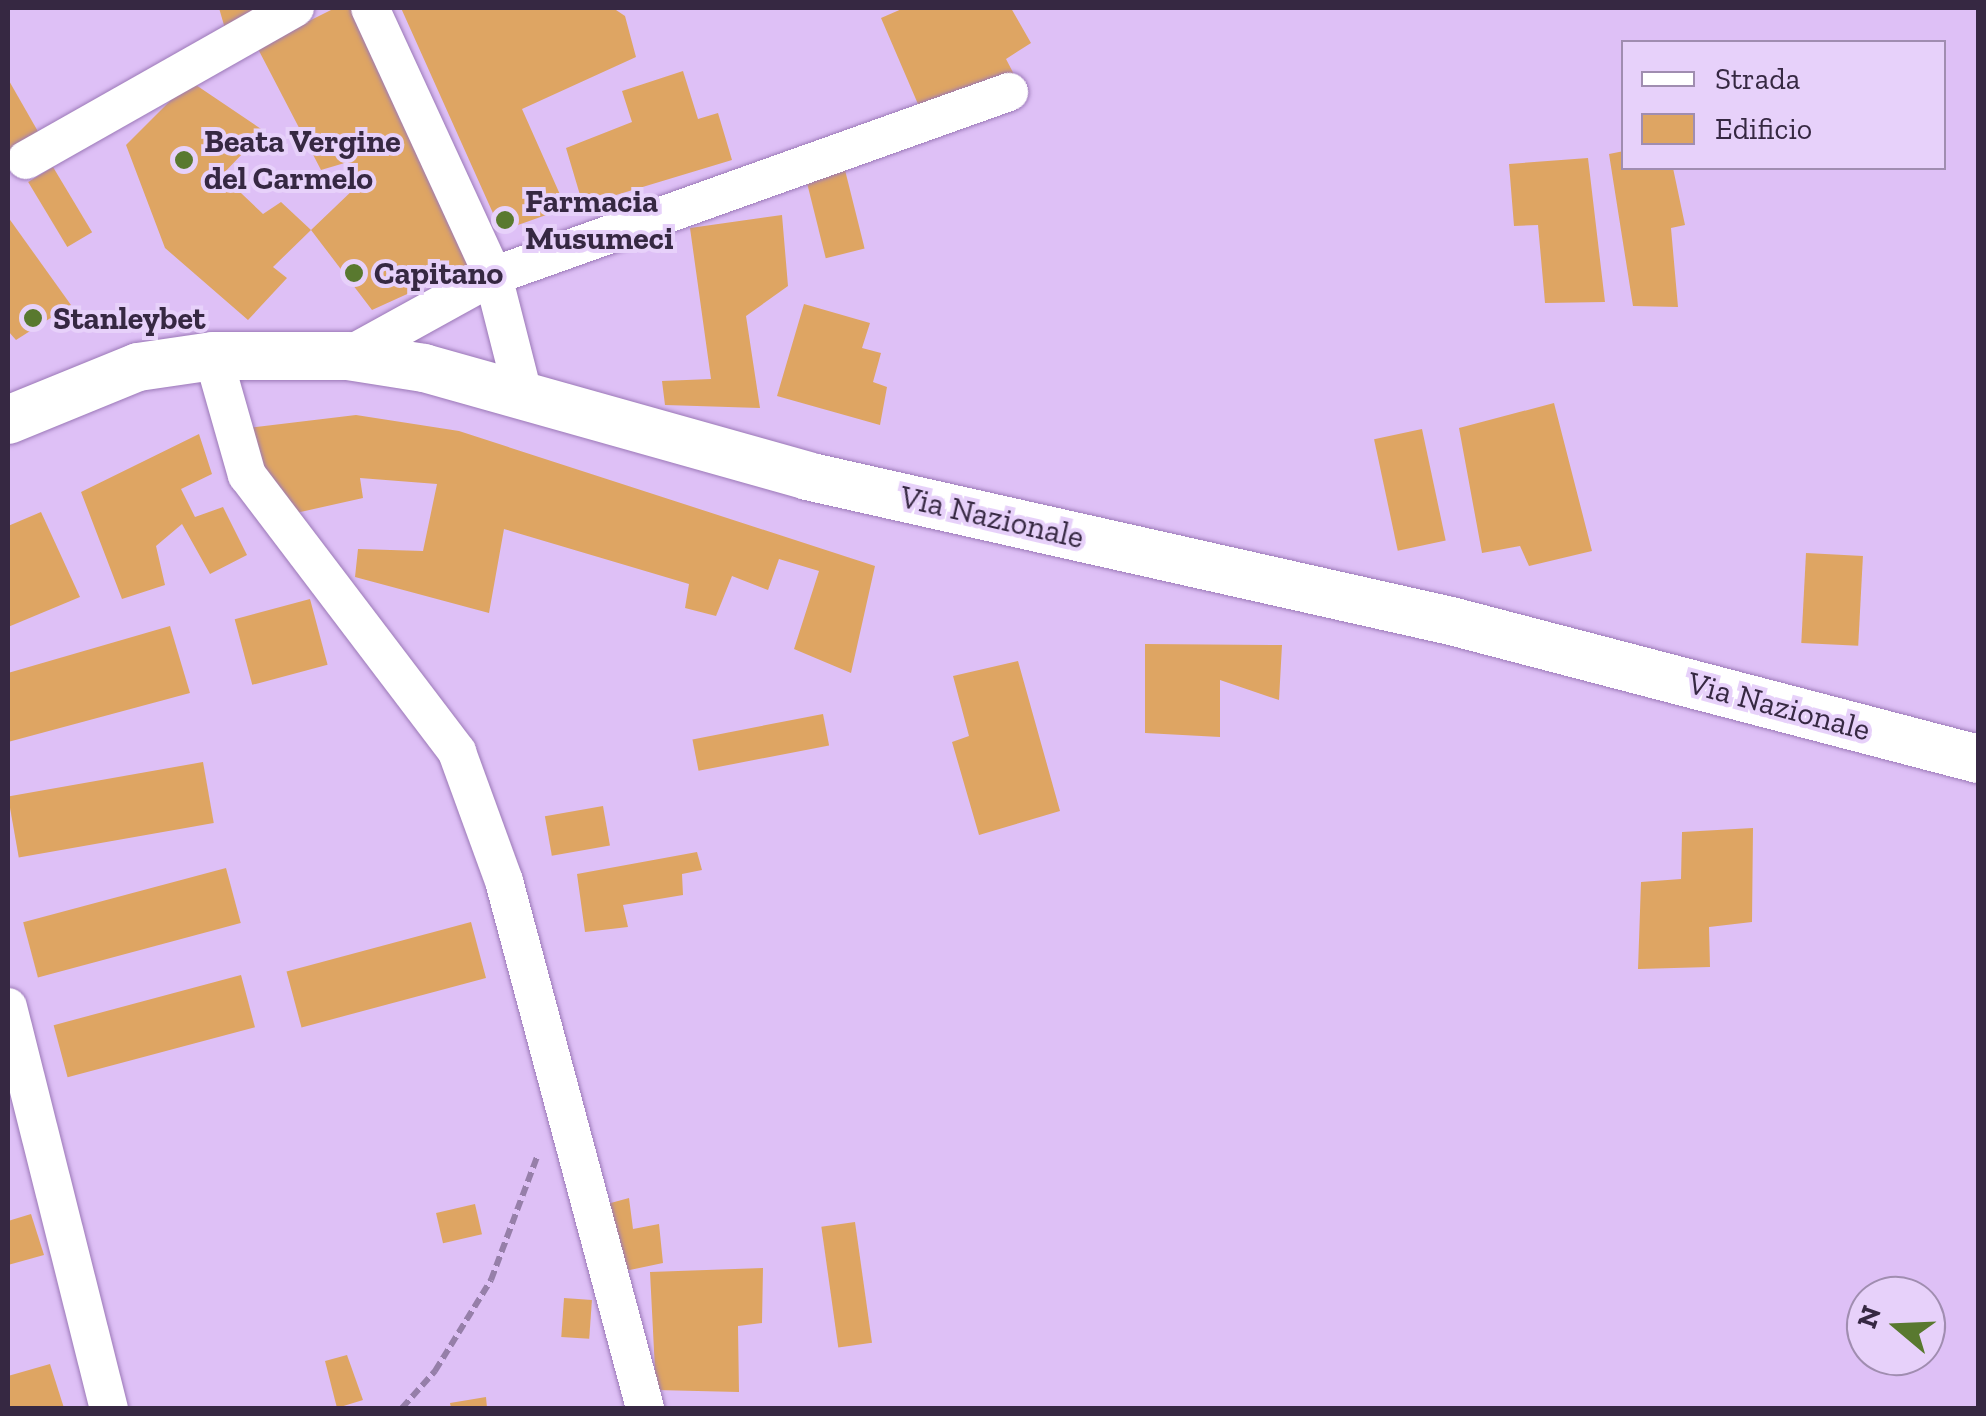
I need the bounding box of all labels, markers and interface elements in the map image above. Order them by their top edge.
legend [1621,40,1946,170]
text: Strada [1715,61,1800,97]
text: Edificio [1715,111,1812,147]
place label: Beata Vergine del Carmelo [204,123,402,198]
marker: Beata Vergine del Carmelo [173,149,195,171]
place label: Farmacia Musumeci [525,183,673,258]
marker: Farmacia Musumeci [494,209,516,231]
place label: Capitano [374,254,503,292]
marker: Capitano [343,262,365,284]
place label: Stanleybet [53,299,206,337]
marker: Stanleybet [22,307,44,329]
street label: Via Nazionale [896,477,1088,557]
street label: Via Nazionale [1683,663,1875,749]
north arrow [1846,1276,1946,1376]
text: N [1850,1301,1888,1332]

